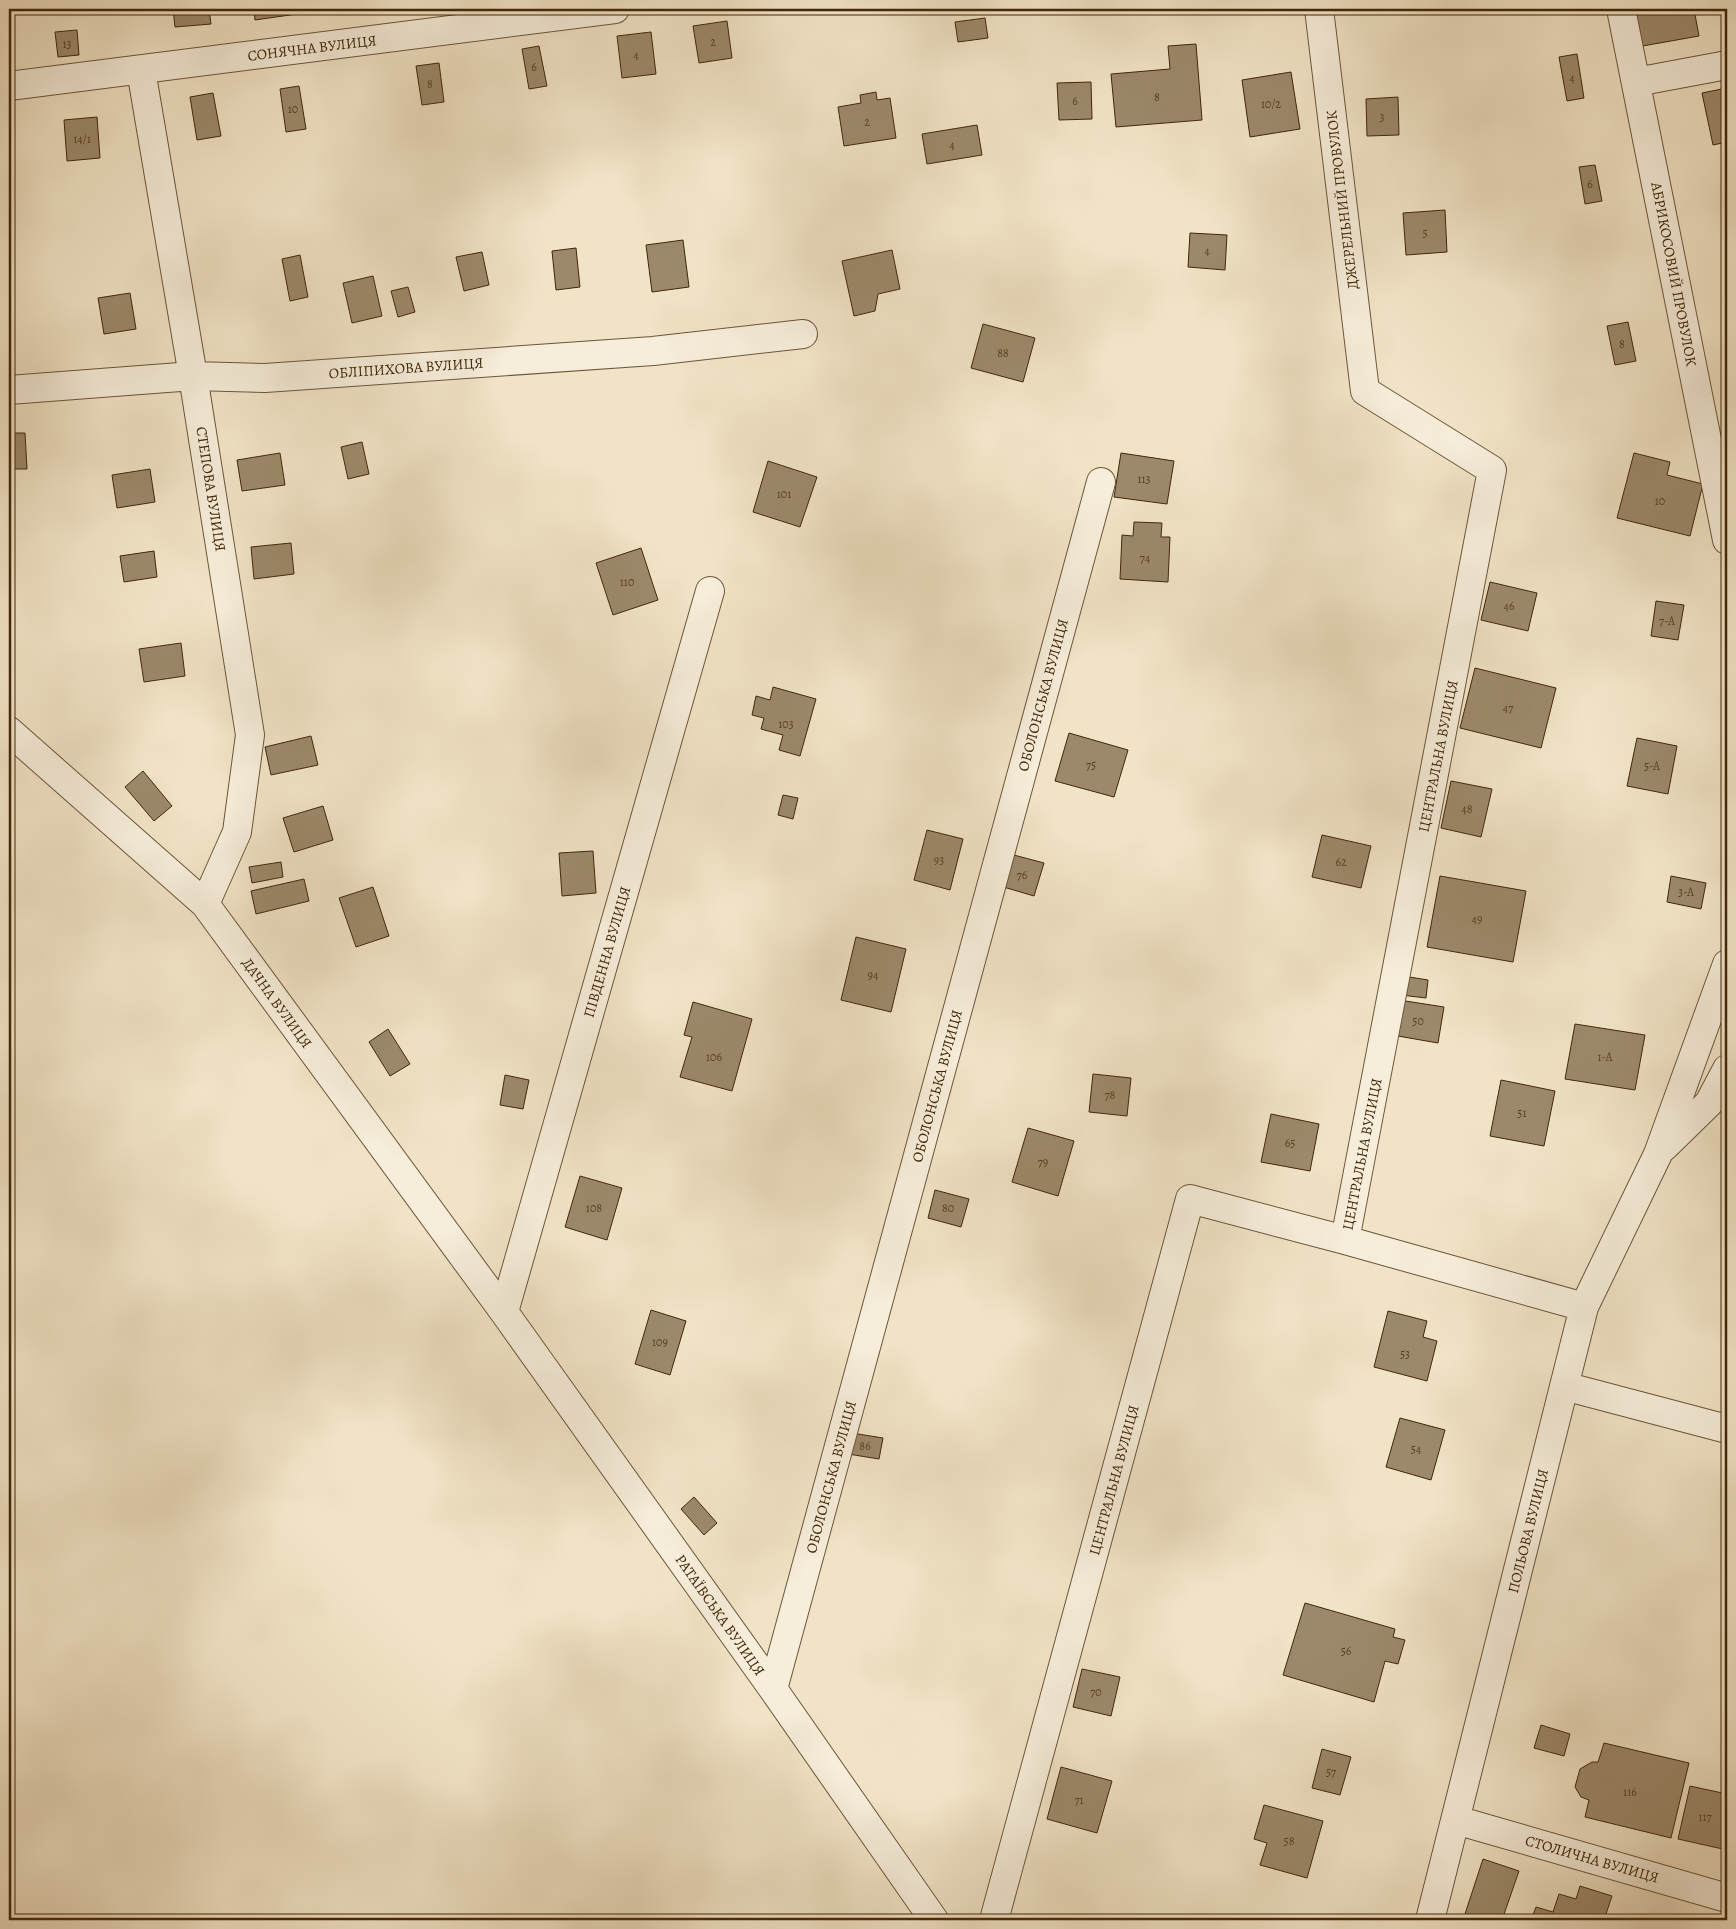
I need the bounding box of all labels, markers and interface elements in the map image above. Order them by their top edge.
street label: СОНЯЧНА ВУЛИЦЯ [246,30,378,66]
house number: 2 [710,34,716,50]
house number: 13 [62,36,72,52]
house number: 4 [633,47,639,63]
house number: 6 [531,59,537,75]
house number: 4 [1569,70,1575,86]
house number: 8 [427,76,433,92]
house number: 8 [1154,89,1160,105]
house number: 6 [1072,93,1078,109]
house number: 10/2 [1261,96,1281,112]
house number: 10 [288,101,298,117]
street label: ДЖЕРЕЛЬНИЙ ПРОВУЛОК [1321,109,1363,291]
house number: 3 [1380,109,1385,125]
house number: 2 [864,114,870,130]
house number: 14/1 [73,131,91,147]
house number: 4 [949,137,955,153]
house number: 6 [1587,176,1593,192]
street label: АБРИКОСОВИЙ ПРОВУЛОК [1646,179,1702,368]
house number: 5 [1422,225,1428,241]
house number: 4 [1204,243,1210,259]
house number: 8 [1619,336,1625,352]
house number: 88 [997,345,1009,361]
street label: ОБЛІПИХОВА ВУЛИЦЯ [328,353,484,383]
street label: СТЕПОВА ВУЛИЦЯ [191,425,231,553]
house number: 113 [1137,471,1151,487]
house number: 101 [777,486,791,502]
house number: 10 [1655,493,1665,509]
house number: 74 [1140,550,1151,566]
house number: 110 [620,574,634,590]
house number: 46 [1504,598,1515,614]
house number: 7-А [1659,613,1676,629]
street label: ОБОЛОНСЬКА ВУЛИЦЯ [1013,616,1073,774]
street label: ЦЕНТРАЛЬНА ВУЛИЦЯ [1413,678,1463,834]
house number: 47 [1503,700,1514,716]
house number: 103 [778,716,794,732]
house number: 75 [1086,757,1096,773]
house number: 5-А [1644,758,1661,774]
house number: 48 [1461,801,1473,817]
house number: 93 [934,852,944,868]
house number: 62 [1335,854,1347,870]
house number: 76 [1017,867,1028,883]
street label: ПІВДЕННА ВУЛИЦЯ [579,884,635,1020]
house number: 3-А [1678,884,1695,900]
house number: 49 [1472,911,1482,927]
street label: ДАЧНА ВУЛИЦЯ [237,954,317,1052]
house number: 94 [868,967,879,983]
street label: ОБОЛОНСЬКА ВУЛИЦЯ [907,1007,967,1165]
house number: 50 [1412,1013,1424,1029]
house number: 106 [706,1049,722,1065]
house number: 1-А [1597,1049,1614,1065]
street label: ЦЕНТРАЛЬНА ВУЛИЦЯ [1337,1076,1387,1232]
house number: 78 [1105,1087,1116,1103]
house number: 51 [1517,1105,1527,1121]
house number: 65 [1285,1135,1295,1151]
house number: 79 [1038,1154,1048,1170]
house number: 108 [586,1200,602,1216]
house number: 80 [942,1200,954,1216]
house number: 109 [652,1334,668,1350]
house number: 53 [1400,1346,1410,1362]
street label: ОБОЛОНСЬКА ВУЛИЦЯ [801,1398,861,1556]
street label: ЦЕНТРАЛЬНА ВУЛИЦЯ [1084,1403,1144,1557]
house number: 86 [859,1438,871,1454]
house number: 54 [1411,1441,1422,1457]
street label: ПОЛЬОВА ВУЛИЦЯ [1503,1467,1553,1595]
street label: РАТАЇВСЬКА ВУЛИЦЯ [671,1550,769,1680]
house number: 56 [1341,1643,1352,1659]
house number: 70 [1090,1684,1102,1700]
house number: 57 [1326,1764,1337,1780]
house number: 116 [1623,1784,1637,1800]
house number: 71 [1074,1792,1084,1808]
house number: 117 [1698,1809,1713,1825]
street label: СТОЛИЧНА ВУЛИЦЯ [1523,1830,1661,1888]
house number: 58 [1284,1833,1295,1849]

